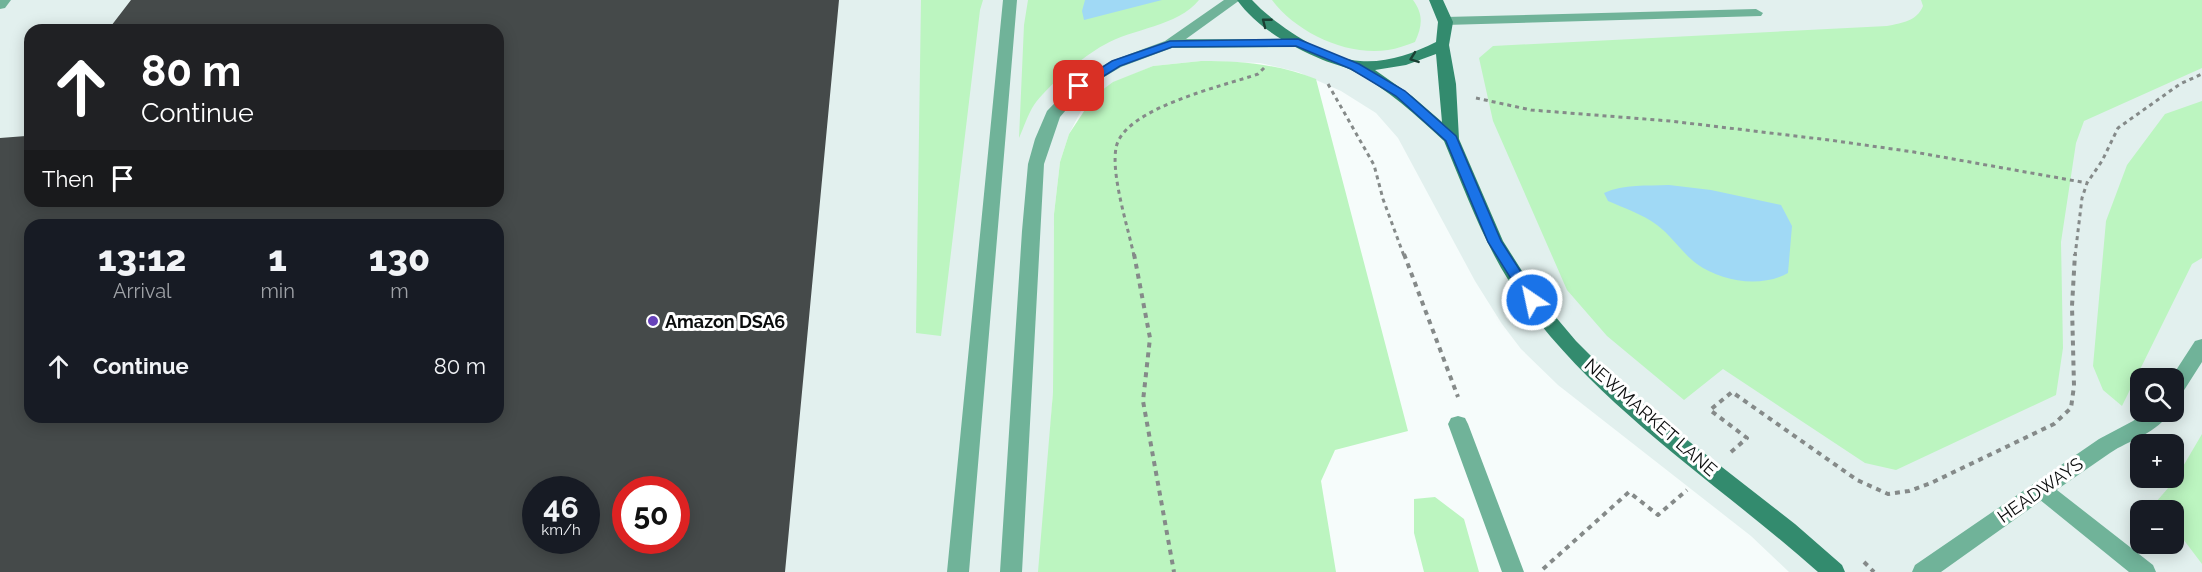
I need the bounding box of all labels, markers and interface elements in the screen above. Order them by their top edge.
one-way arrow [1261,19,1272,30]
text: 80 m [141,47,241,96]
icon: ahead [42,48,120,126]
one-way arrow [1409,51,1419,64]
pin [1053,60,1104,111]
icon: arrive [1062,69,1095,102]
text: Continue [141,97,254,128]
icon: arrive [106,162,139,195]
text: Then [42,166,94,192]
text: 13:12 [98,237,186,279]
text: 1 [268,237,287,279]
text: 130 [369,237,430,279]
position arrow [1500,268,1564,332]
text: Arrival [113,279,172,303]
text: min [260,279,295,303]
text: m [390,279,409,303]
place label: Amazon DSA6 [665,311,785,332]
marker: Amazon DSA6 [646,314,660,328]
icon: ahead [42,350,75,383]
text: Continue [93,353,189,379]
text: 80 m [434,353,486,379]
street label: NEWMARKET LANE [1581,354,1721,480]
map controls [2130,368,2184,554]
button: search [2130,368,2184,422]
button: + [2130,434,2184,488]
street label: HEADWAYS [1993,453,2087,527]
speed limit sign: 50 [612,476,690,554]
text: 46 [543,490,579,525]
button: − [2130,500,2184,554]
text: km/h [541,521,581,539]

